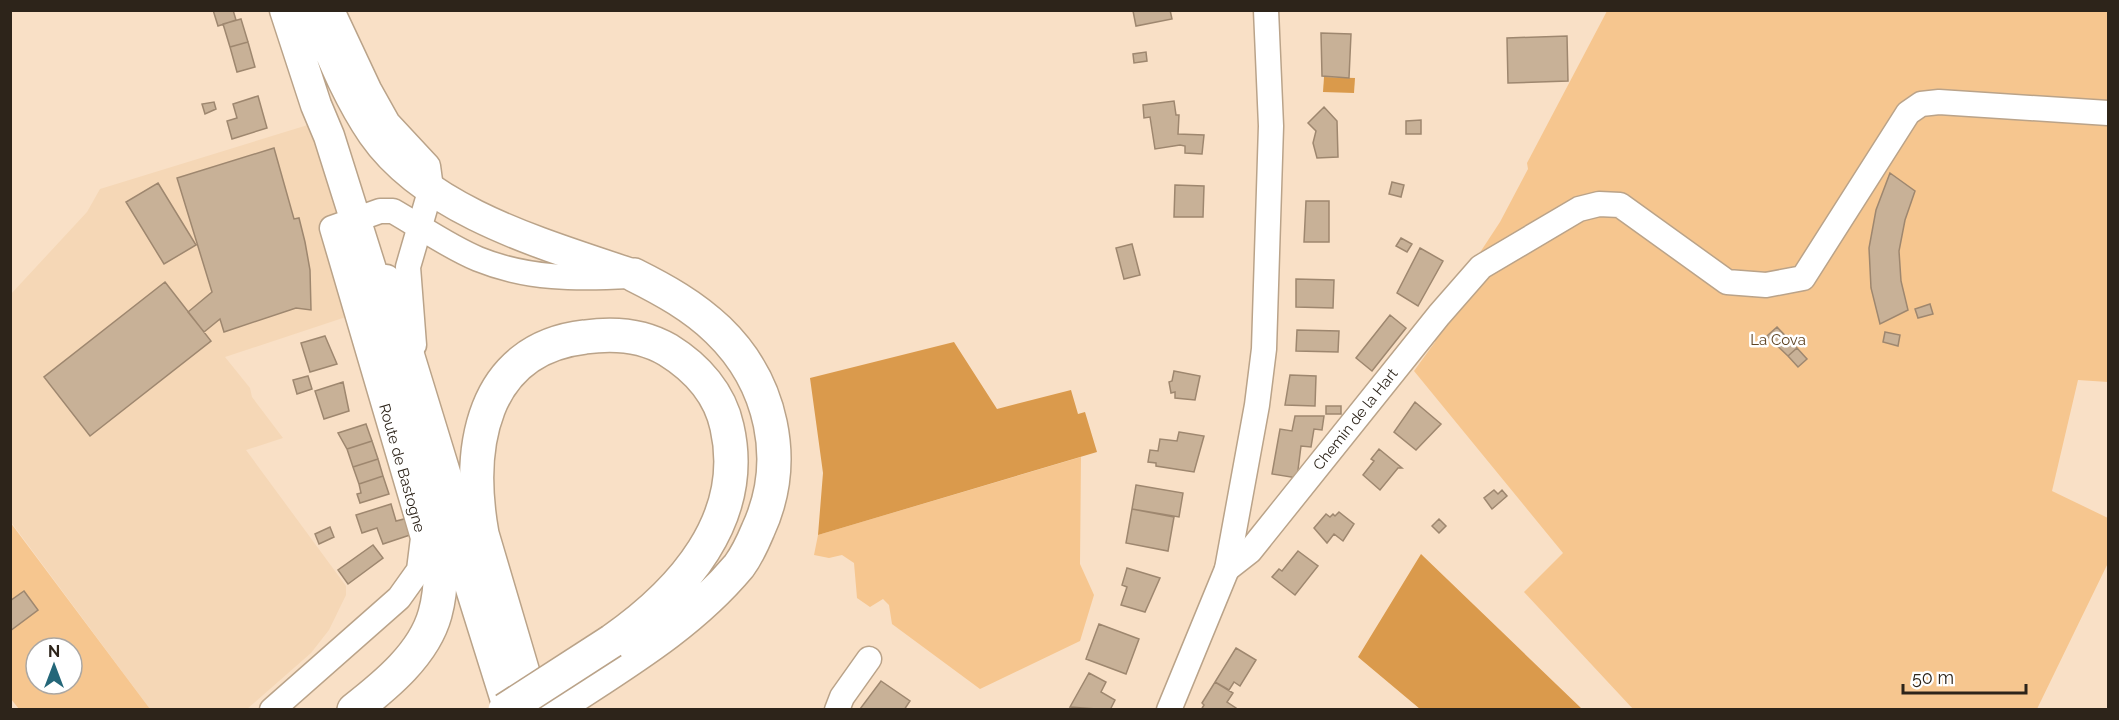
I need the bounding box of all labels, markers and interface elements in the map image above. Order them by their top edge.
park label: La Cova [1750,331,1806,349]
street label: Chemin de la Hart [1309,365,1402,474]
street label: Route de Bastogne [375,402,429,535]
north arrow [24,636,84,696]
text: N [48,642,60,661]
scale bar [1903,657,2026,695]
text: 50 m [1912,667,1954,688]

